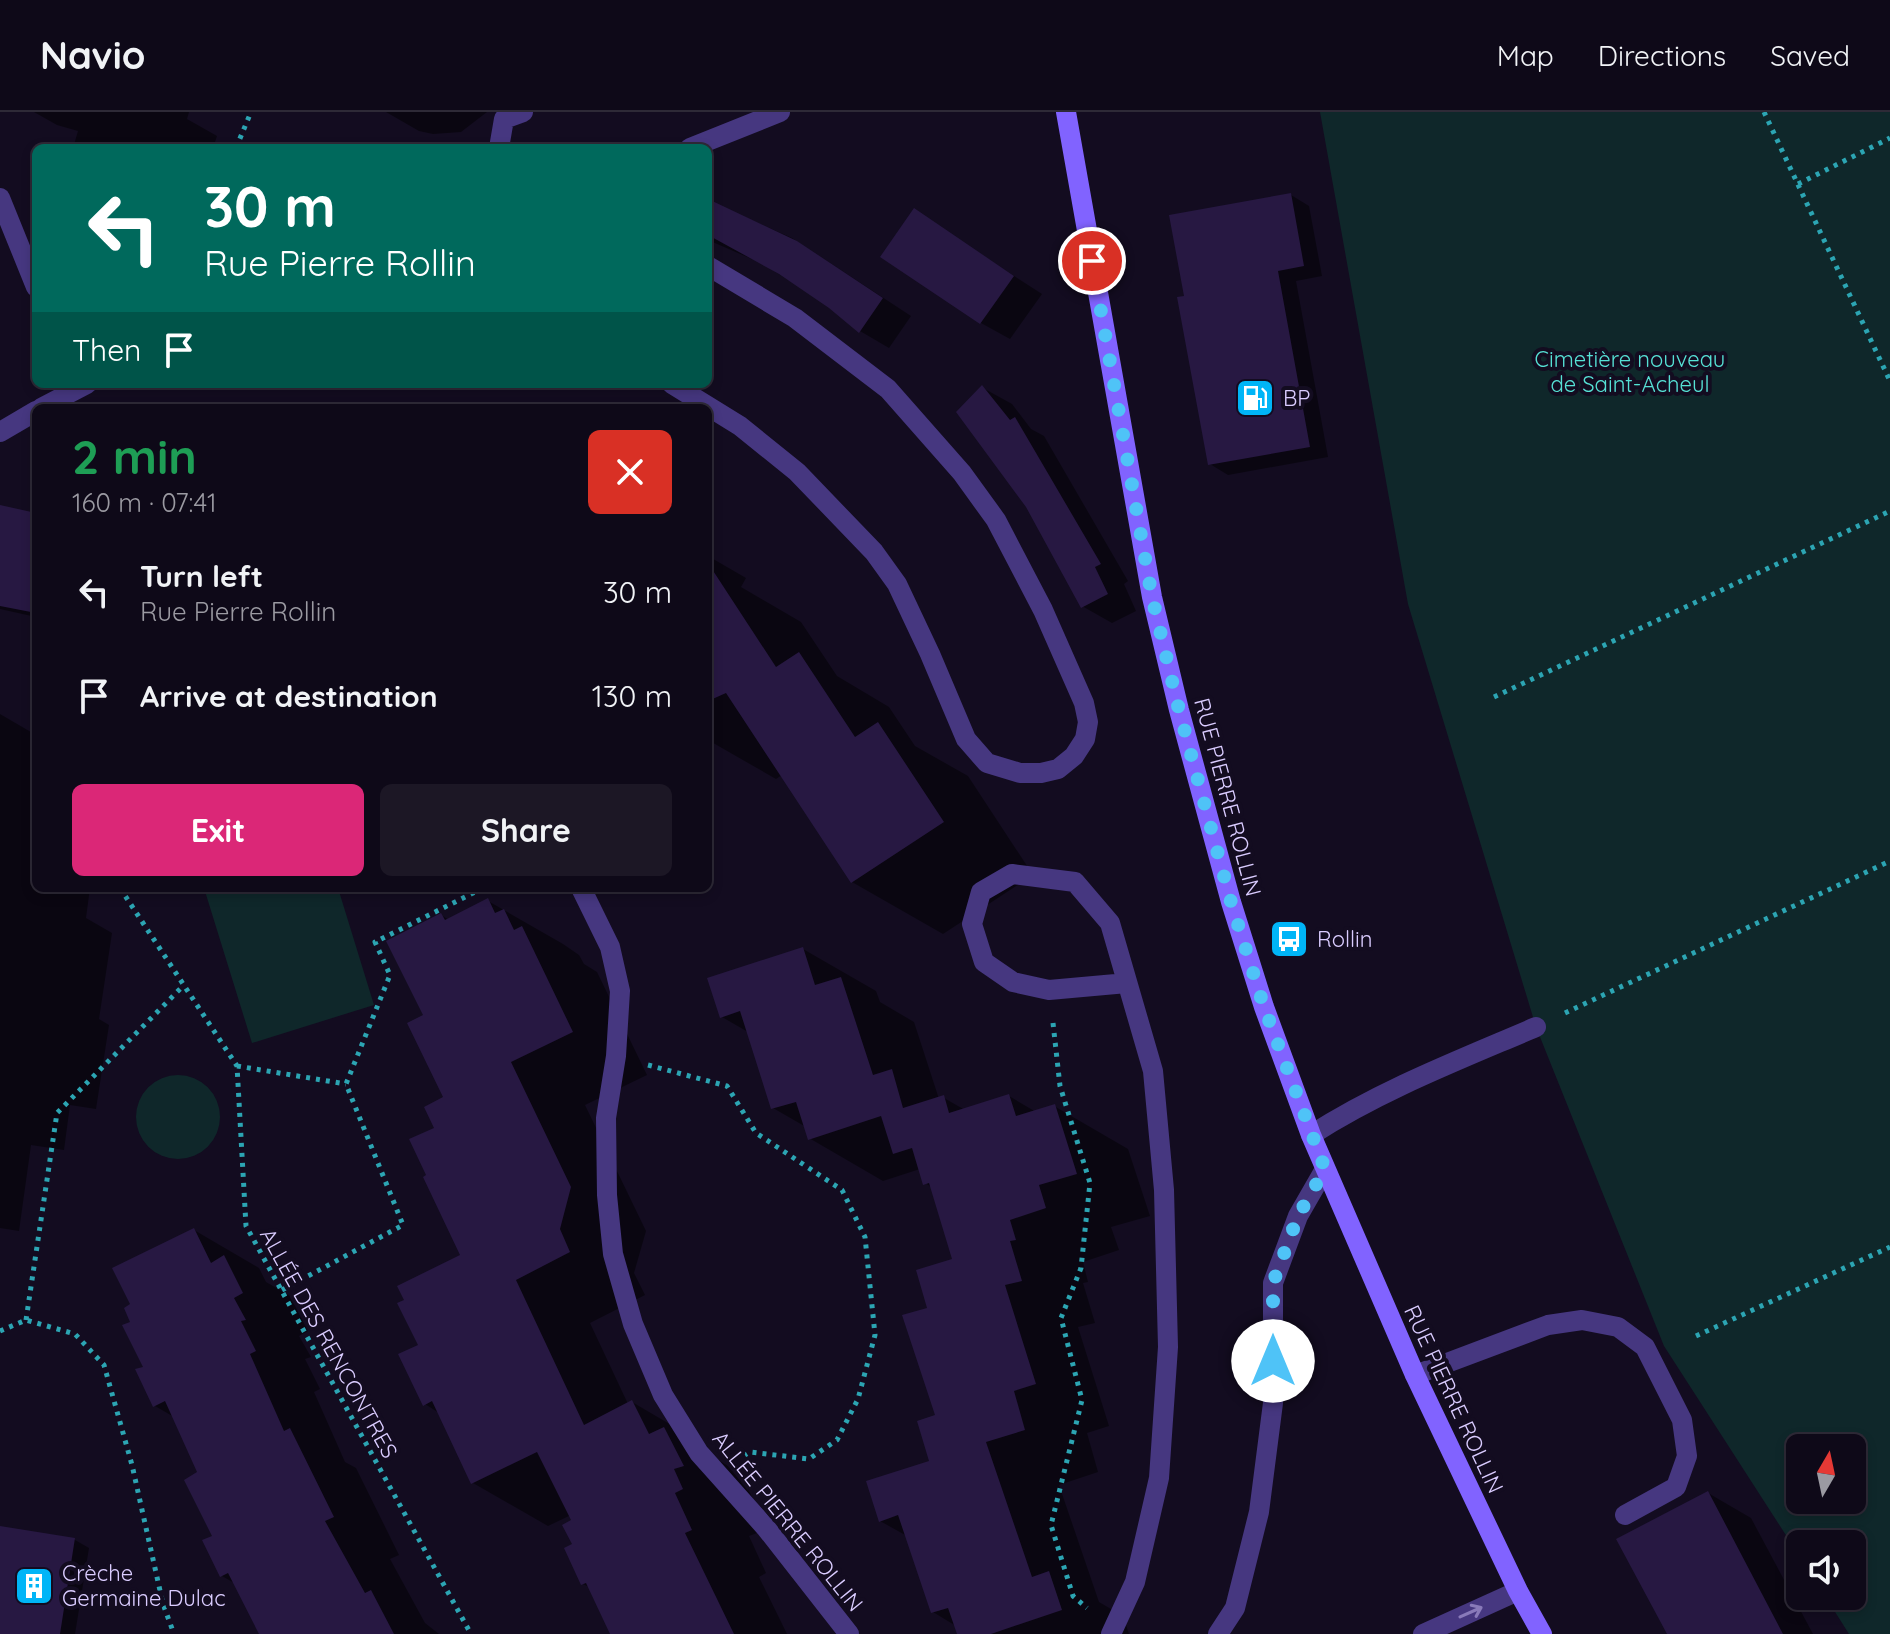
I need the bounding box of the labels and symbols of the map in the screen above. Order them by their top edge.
pin [1058,227,1126,295]
park label: Cimetière nouveau de Saint-Acheul [1535,345,1725,398]
fuel station icon: BP [1234,377,1276,419]
place label: BP [1283,384,1310,412]
street label: RUE PIERRE ROLLIN [1188,695,1268,899]
bus stop icon: Rollin [1268,918,1310,960]
place label: Rollin [1317,925,1372,953]
street label: ALLÉE DES RENCONTRES [254,1223,404,1463]
street label: RUE PIERRE ROLLIN [1398,1301,1510,1497]
position arrow [1231,1319,1315,1403]
street label: ALLÉE PIERRE ROLLIN [707,1425,869,1617]
north arrow [1786,1434,1866,1514]
place label: Crèche Germaine Dulac [62,1559,226,1612]
building icon: Crèche Germaine Dulac [13,1565,55,1607]
one-way arrow [1458,1604,1482,1619]

